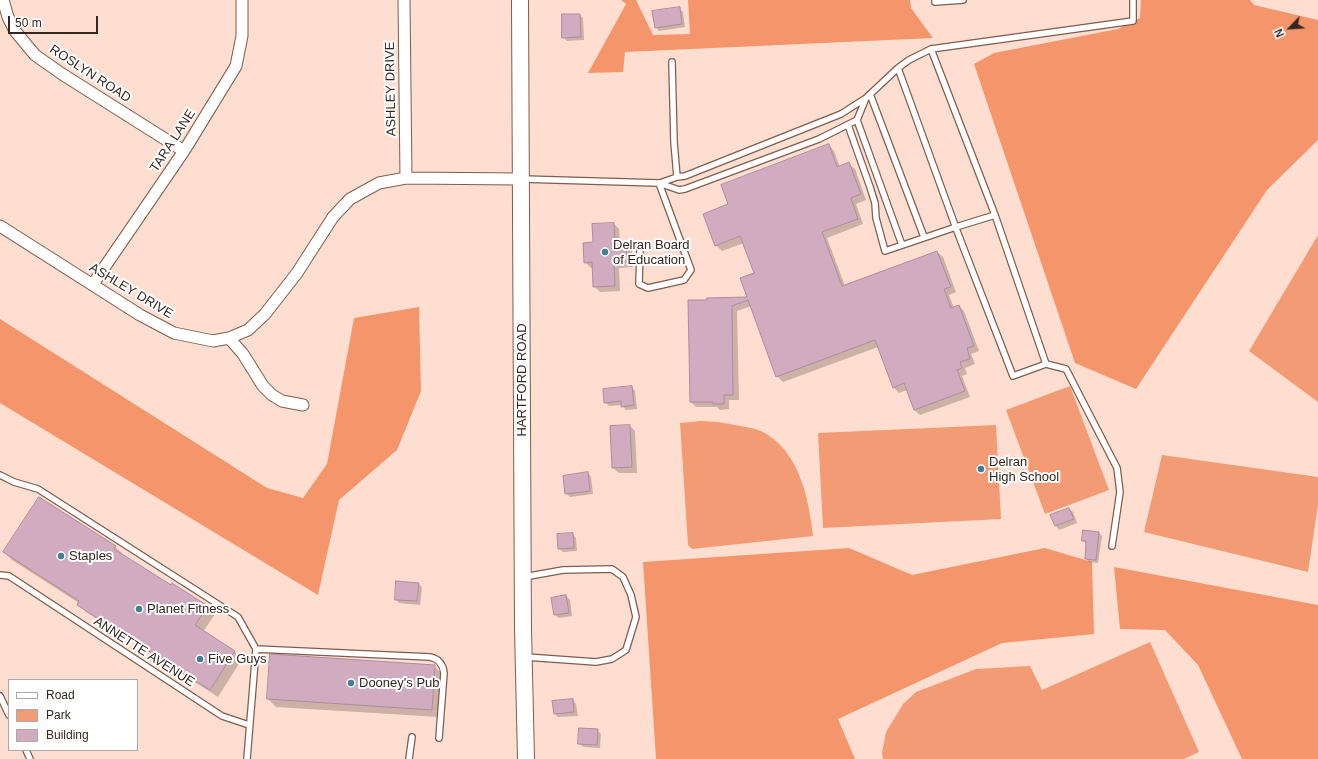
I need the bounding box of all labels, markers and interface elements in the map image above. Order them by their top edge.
scale bar [10,8,100,34]
north arrow [1270,8,1310,48]
text: 50 m [15,16,42,30]
text: N [1272,27,1286,39]
street label: ROSLYN ROAD [46,42,134,106]
street label: ASHLEY DRIVE [382,42,400,136]
street label: TARA LANE [147,107,199,175]
place label: Delran Board of Education [613,237,690,268]
marker: Delran Board of Education [600,247,610,257]
street label: ASHLEY DRIVE [86,260,176,322]
street label: HARTFORD ROAD [514,323,530,437]
place label: Delran High School [989,454,1059,485]
marker: Delran High School [976,464,986,474]
place label: Staples [69,548,112,564]
marker: Staples [56,551,66,561]
place label: Planet Fitness [147,601,229,617]
marker: Planet Fitness [134,604,144,614]
street label: ANNETTE AVENUE [91,614,197,690]
place label: Five Guys [208,651,267,667]
marker: Five Guys [195,654,205,664]
place label: Dooney's Pub [359,675,440,691]
marker: Dooney's Pub [346,678,356,688]
legend [8,679,138,751]
text: Road [46,688,75,702]
text: Park [46,708,71,722]
text: Building [46,728,89,742]

